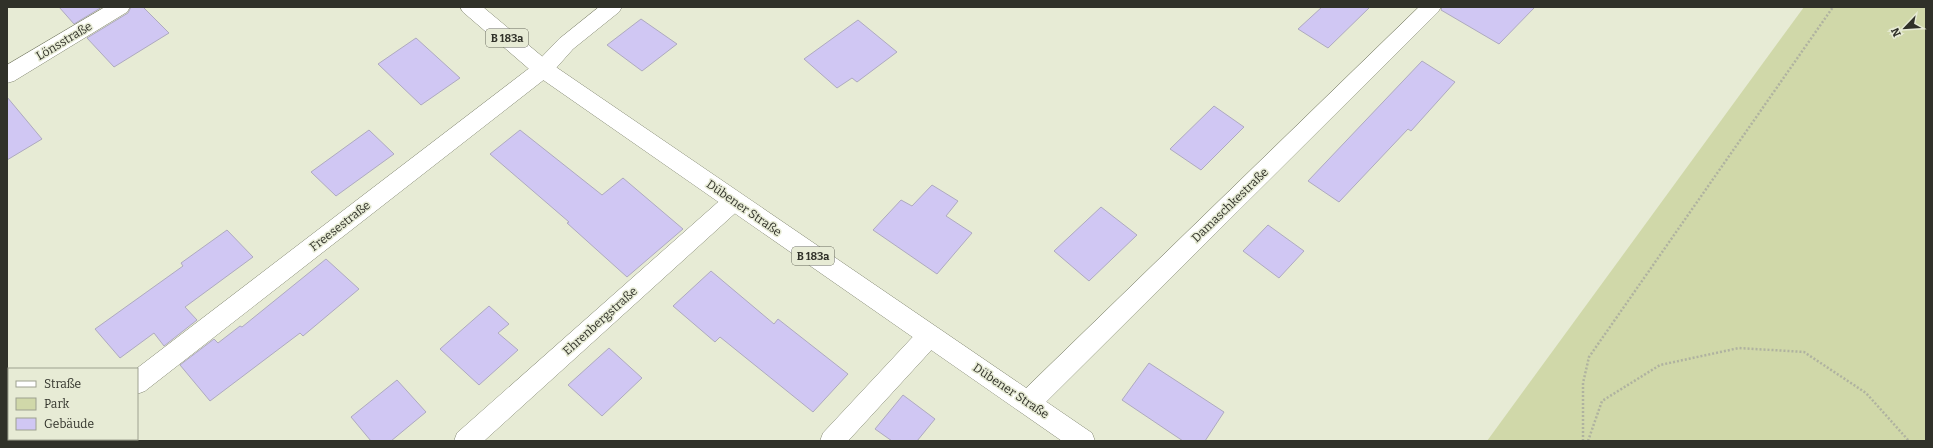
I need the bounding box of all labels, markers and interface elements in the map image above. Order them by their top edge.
north arrow [1885,8,1925,48]
street label: Lönsstraße [34,19,94,63]
text: N [1888,25,1904,39]
road number: B 183a [486,29,528,47]
street label: Damaschkestraße [1189,165,1271,245]
street label: Dübener Straße [704,177,784,239]
street label: Freesestraße [307,198,373,254]
road number: B 183a [792,247,834,265]
street label: Ehrenbergstraße [560,284,640,358]
street label: Dübener Straße [970,360,1052,422]
legend [8,368,138,440]
text: Straße [44,377,81,391]
text: Park [44,397,70,411]
text: Gebäude [44,417,94,431]

